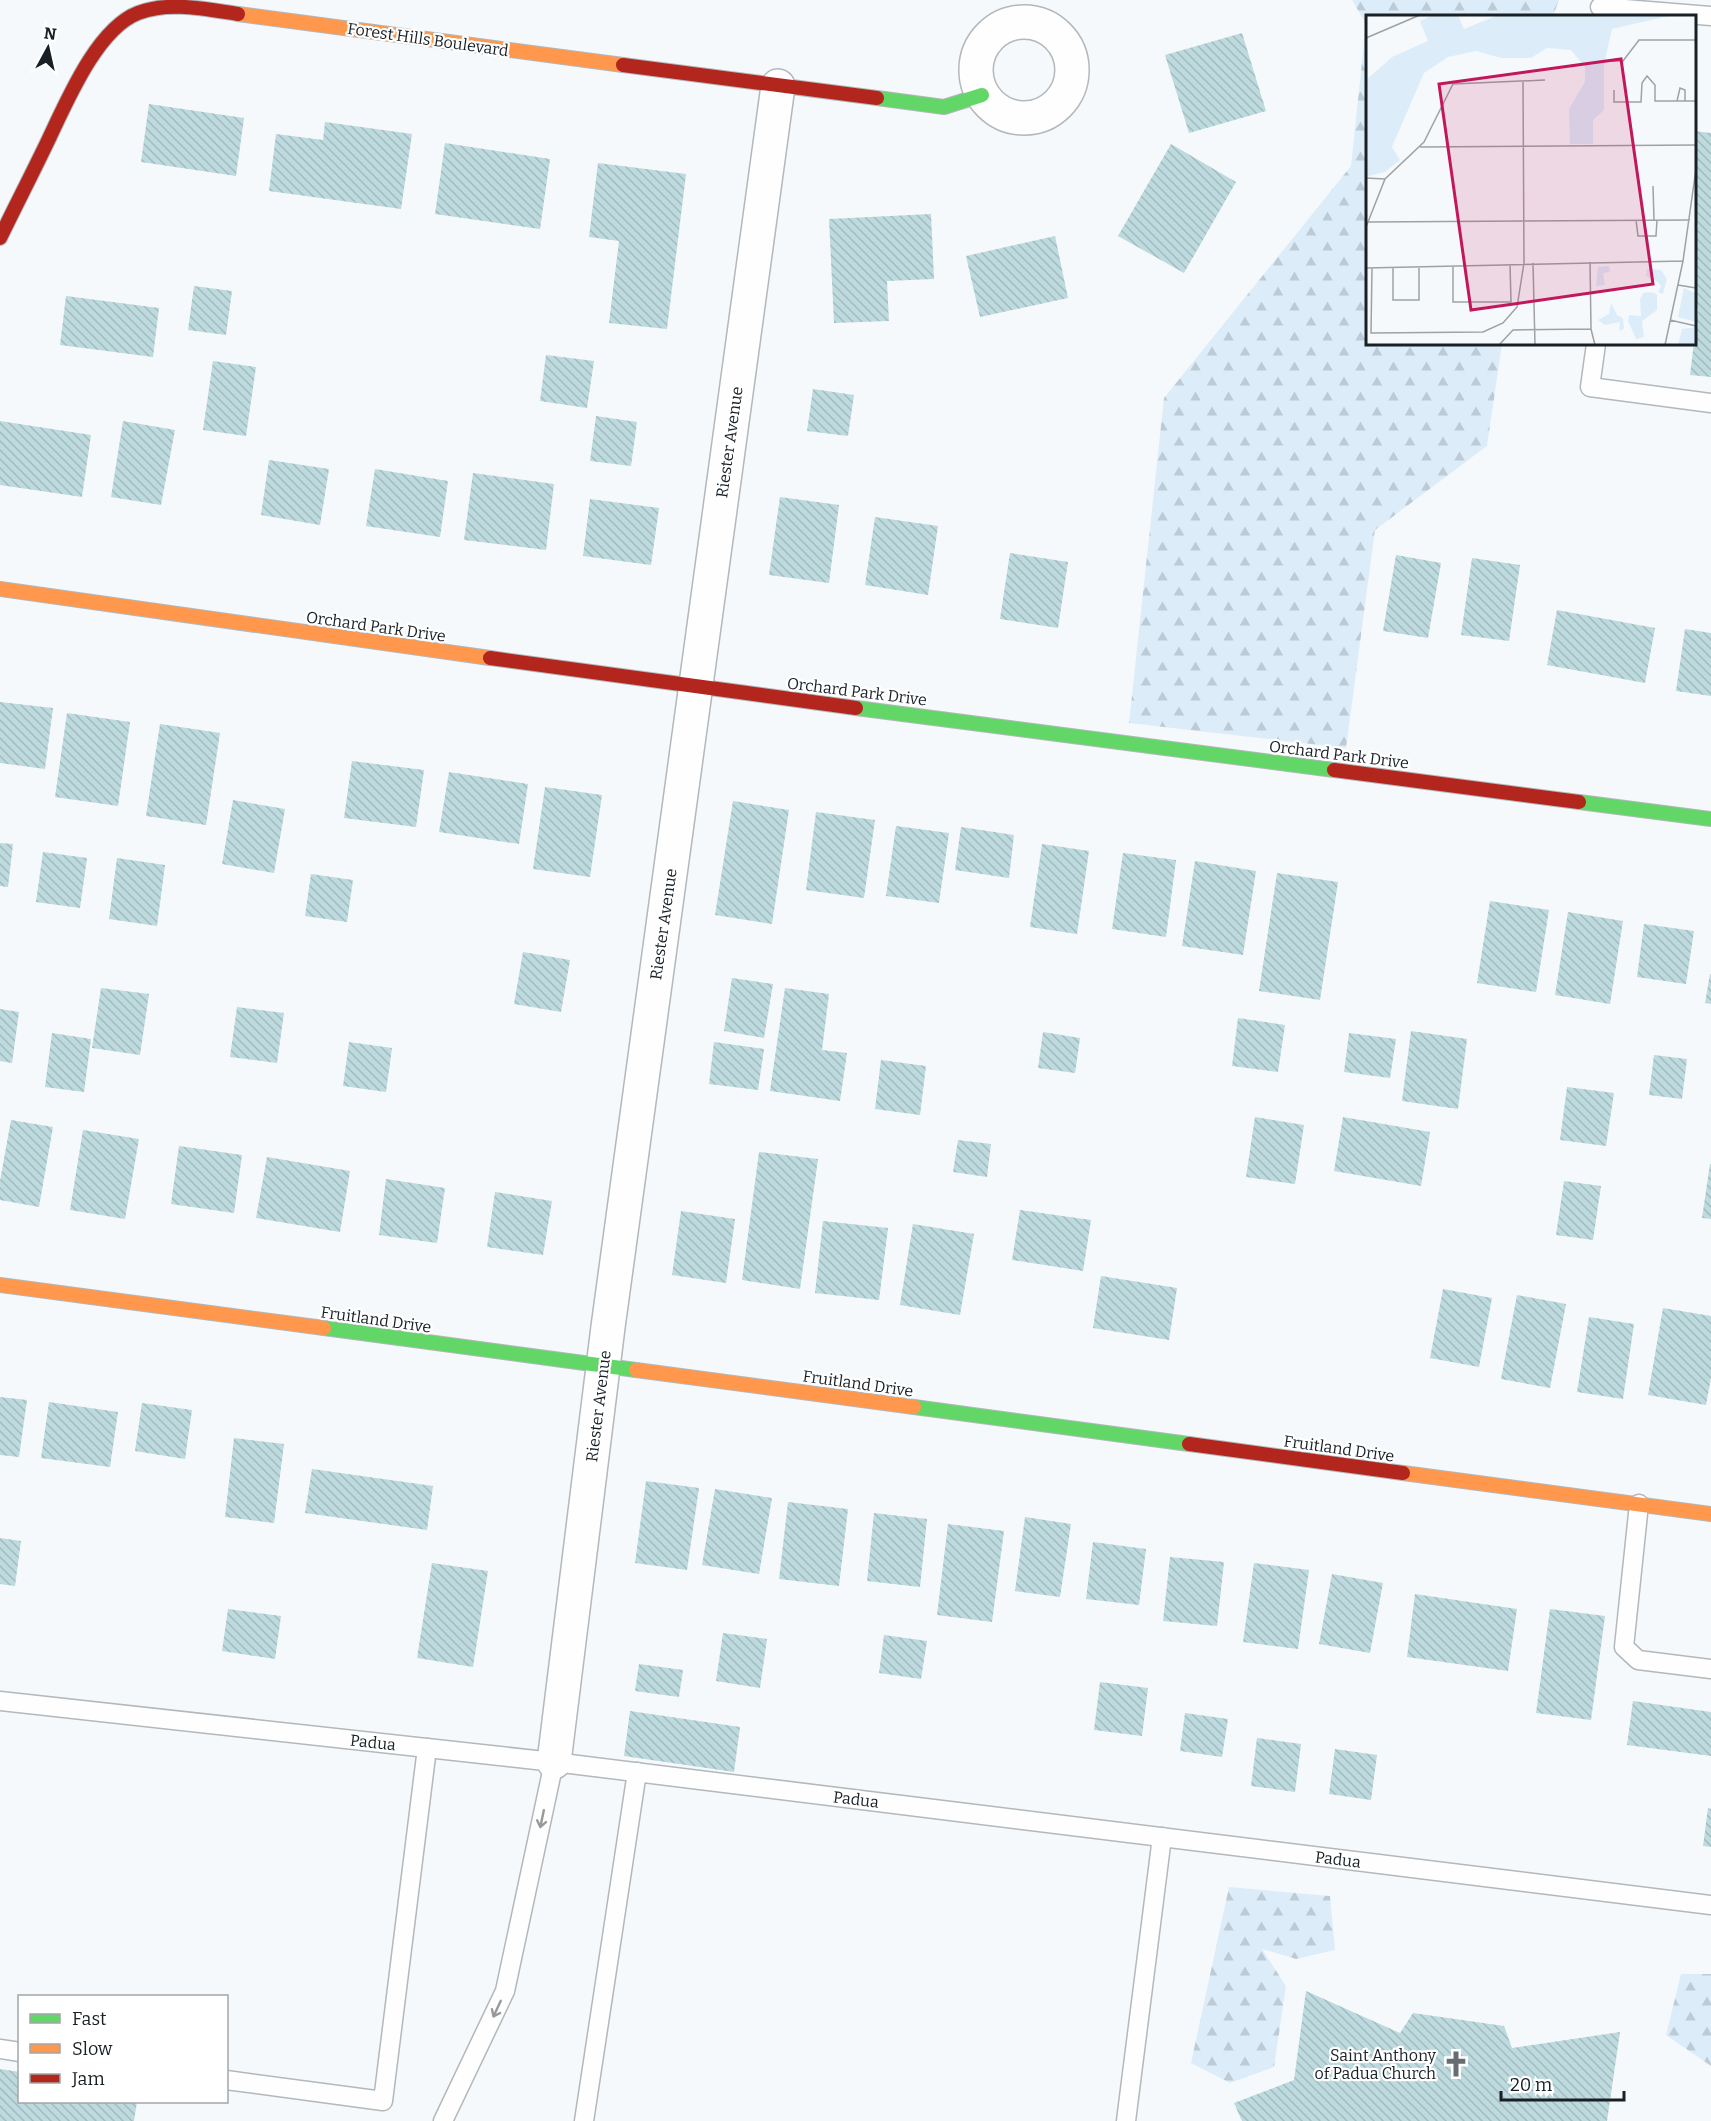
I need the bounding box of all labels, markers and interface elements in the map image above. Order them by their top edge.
inset map [1366,15,1696,345]
north arrow [18,18,78,78]
street label: Forest Hills Boulevard [346,19,510,60]
text: N [43,23,57,44]
street label: Riester Avenue [712,385,747,499]
street label: Orchard Park Drive [305,607,447,646]
street label: Orchard Park Drive [786,673,928,710]
street label: Orchard Park Drive [1268,736,1410,773]
street label: Riester Avenue [646,867,681,981]
street label: Fruitland Drive [319,1302,432,1337]
street label: Riester Avenue [582,1349,615,1463]
street label: Fruitland Drive [801,1366,914,1401]
street label: Fruitland Drive [1282,1431,1395,1466]
street label: Padua [349,1731,397,1754]
street label: Padua [832,1787,880,1812]
one-way arrow [535,1809,547,1828]
street label: Padua [1314,1847,1362,1872]
legend [18,1995,228,2103]
one-way arrow [490,1999,502,2017]
text: Fast [72,2008,107,2030]
text: Slow [72,2038,113,2060]
place label: Saint Anthony of Padua Church [1314,2046,1437,2083]
church icon: Saint Anthony of Padua Church [1441,2049,1471,2079]
scale bar [1501,2064,1624,2102]
text: Jam [71,2068,105,2090]
text: 20 m [1510,2074,1552,2096]

